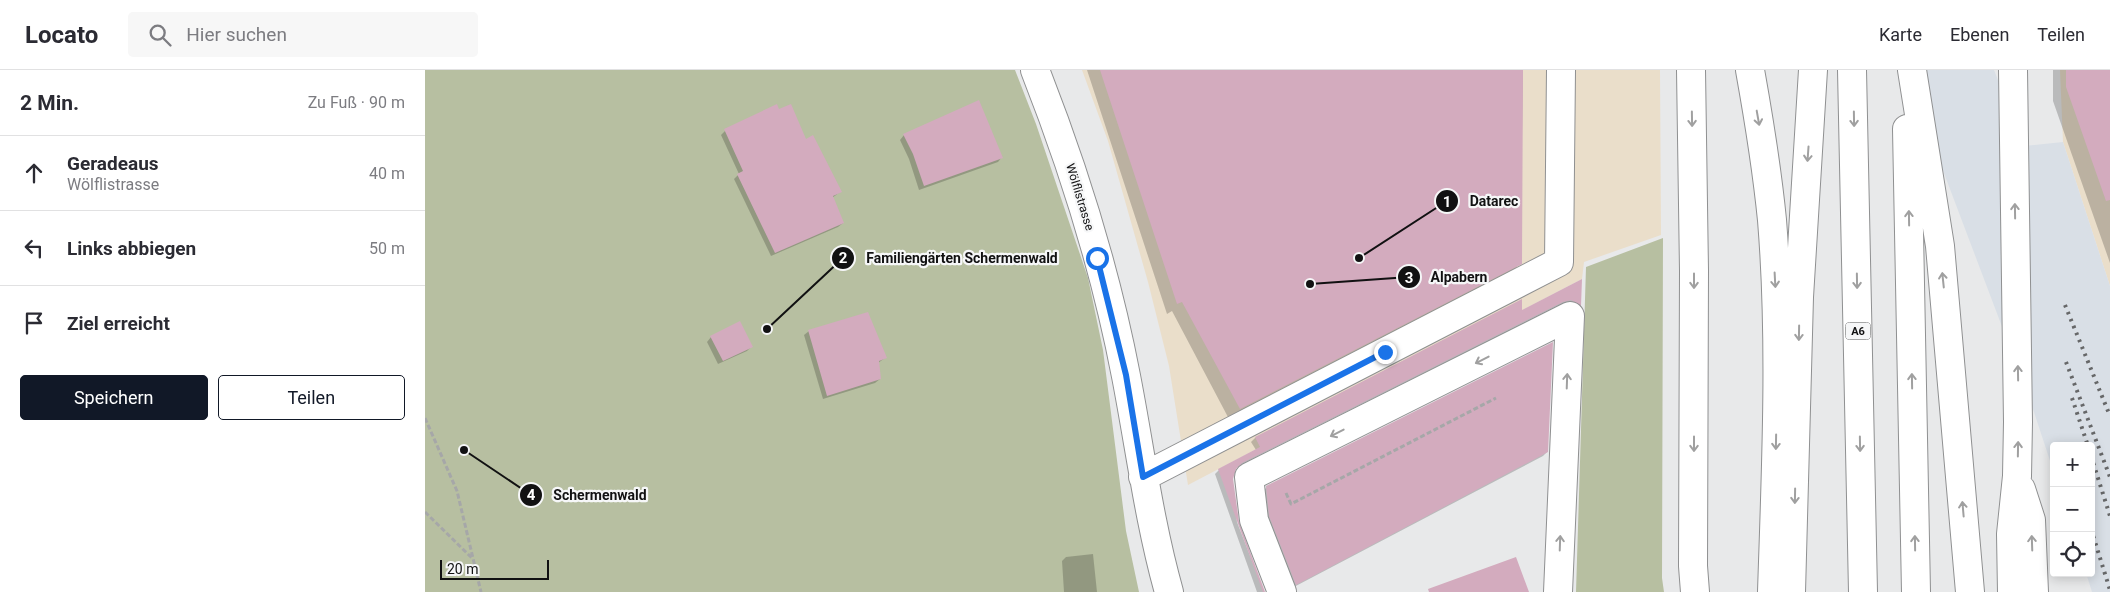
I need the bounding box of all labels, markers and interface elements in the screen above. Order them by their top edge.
search box [128,12,478,57]
text: Locato [25,21,98,49]
icon: search [146,21,174,49]
text: Hier suchen [186,23,287,46]
text: Karte [1879,24,1922,45]
text: Ebenen [1950,24,2009,45]
text: Teilen [2037,24,2085,45]
text: 2 Min. [20,91,79,115]
text: Zu Fuß · 90 m [308,93,405,112]
one-way arrow [1687,110,1697,126]
one-way arrow [1754,110,1764,126]
one-way arrow [1849,110,1858,126]
one-way arrow [1804,145,1813,161]
text: Geradeaus [67,152,159,175]
icon: ahead [20,159,48,187]
street label: Wölflistrasse [1063,162,1097,232]
text: 40 m [369,164,405,183]
text: Wölflistrasse [67,175,159,194]
callout: Datarec [1435,187,1528,216]
text: 1 [1443,193,1451,211]
text: Datarec [1470,193,1518,209]
one-way arrow [2010,203,2020,219]
one-way arrow [1904,211,1913,227]
icon: left [20,234,48,262]
text: Links abbiegen [67,237,196,260]
text: 50 m [369,239,405,258]
callout: Familiengärten Schermenwald [831,243,1067,272]
route start [1086,247,1109,270]
text: 2 [839,249,848,267]
text: Familiengärten Schermenwald [866,250,1058,266]
callout: Alpabern [1396,263,1498,292]
text: 3 [1405,269,1413,287]
text: Alpabern [1431,269,1488,285]
one-way arrow [1770,271,1779,287]
one-way arrow [1689,272,1699,289]
one-way arrow [1852,272,1862,289]
one-way arrow [1938,272,1948,288]
icon: arrive [20,309,48,337]
text: Ziel erreicht [67,312,170,335]
road number: A6 [1845,322,1871,340]
one-way arrow [1794,325,1803,341]
route end [1374,341,1397,364]
one-way arrow [1475,356,1490,365]
one-way arrow [2013,365,2022,381]
one-way arrow [1562,373,1571,389]
one-way arrow [1907,373,1917,390]
button: Speichern [20,375,208,420]
button: Teilen [218,375,405,420]
one-way arrow [1330,429,1345,438]
one-way arrow [1771,434,1781,450]
one-way arrow [1689,435,1699,451]
one-way arrow [1855,435,1865,451]
one-way arrow [2013,441,2023,458]
map controls [2050,442,2095,577]
button: + [2050,442,2095,487]
callout: Schermenwald [519,481,657,510]
text: 4 [527,486,536,504]
text: Schermenwald [553,487,647,503]
button: − [2050,487,2095,532]
one-way arrow [1790,488,1800,504]
one-way arrow [1958,501,1968,517]
button: locate [2050,532,2095,577]
one-way arrow [1555,536,1565,552]
one-way arrow [1910,536,1920,552]
one-way arrow [2027,536,2037,552]
scale bar [440,557,549,580]
text: 20 m [447,561,479,577]

